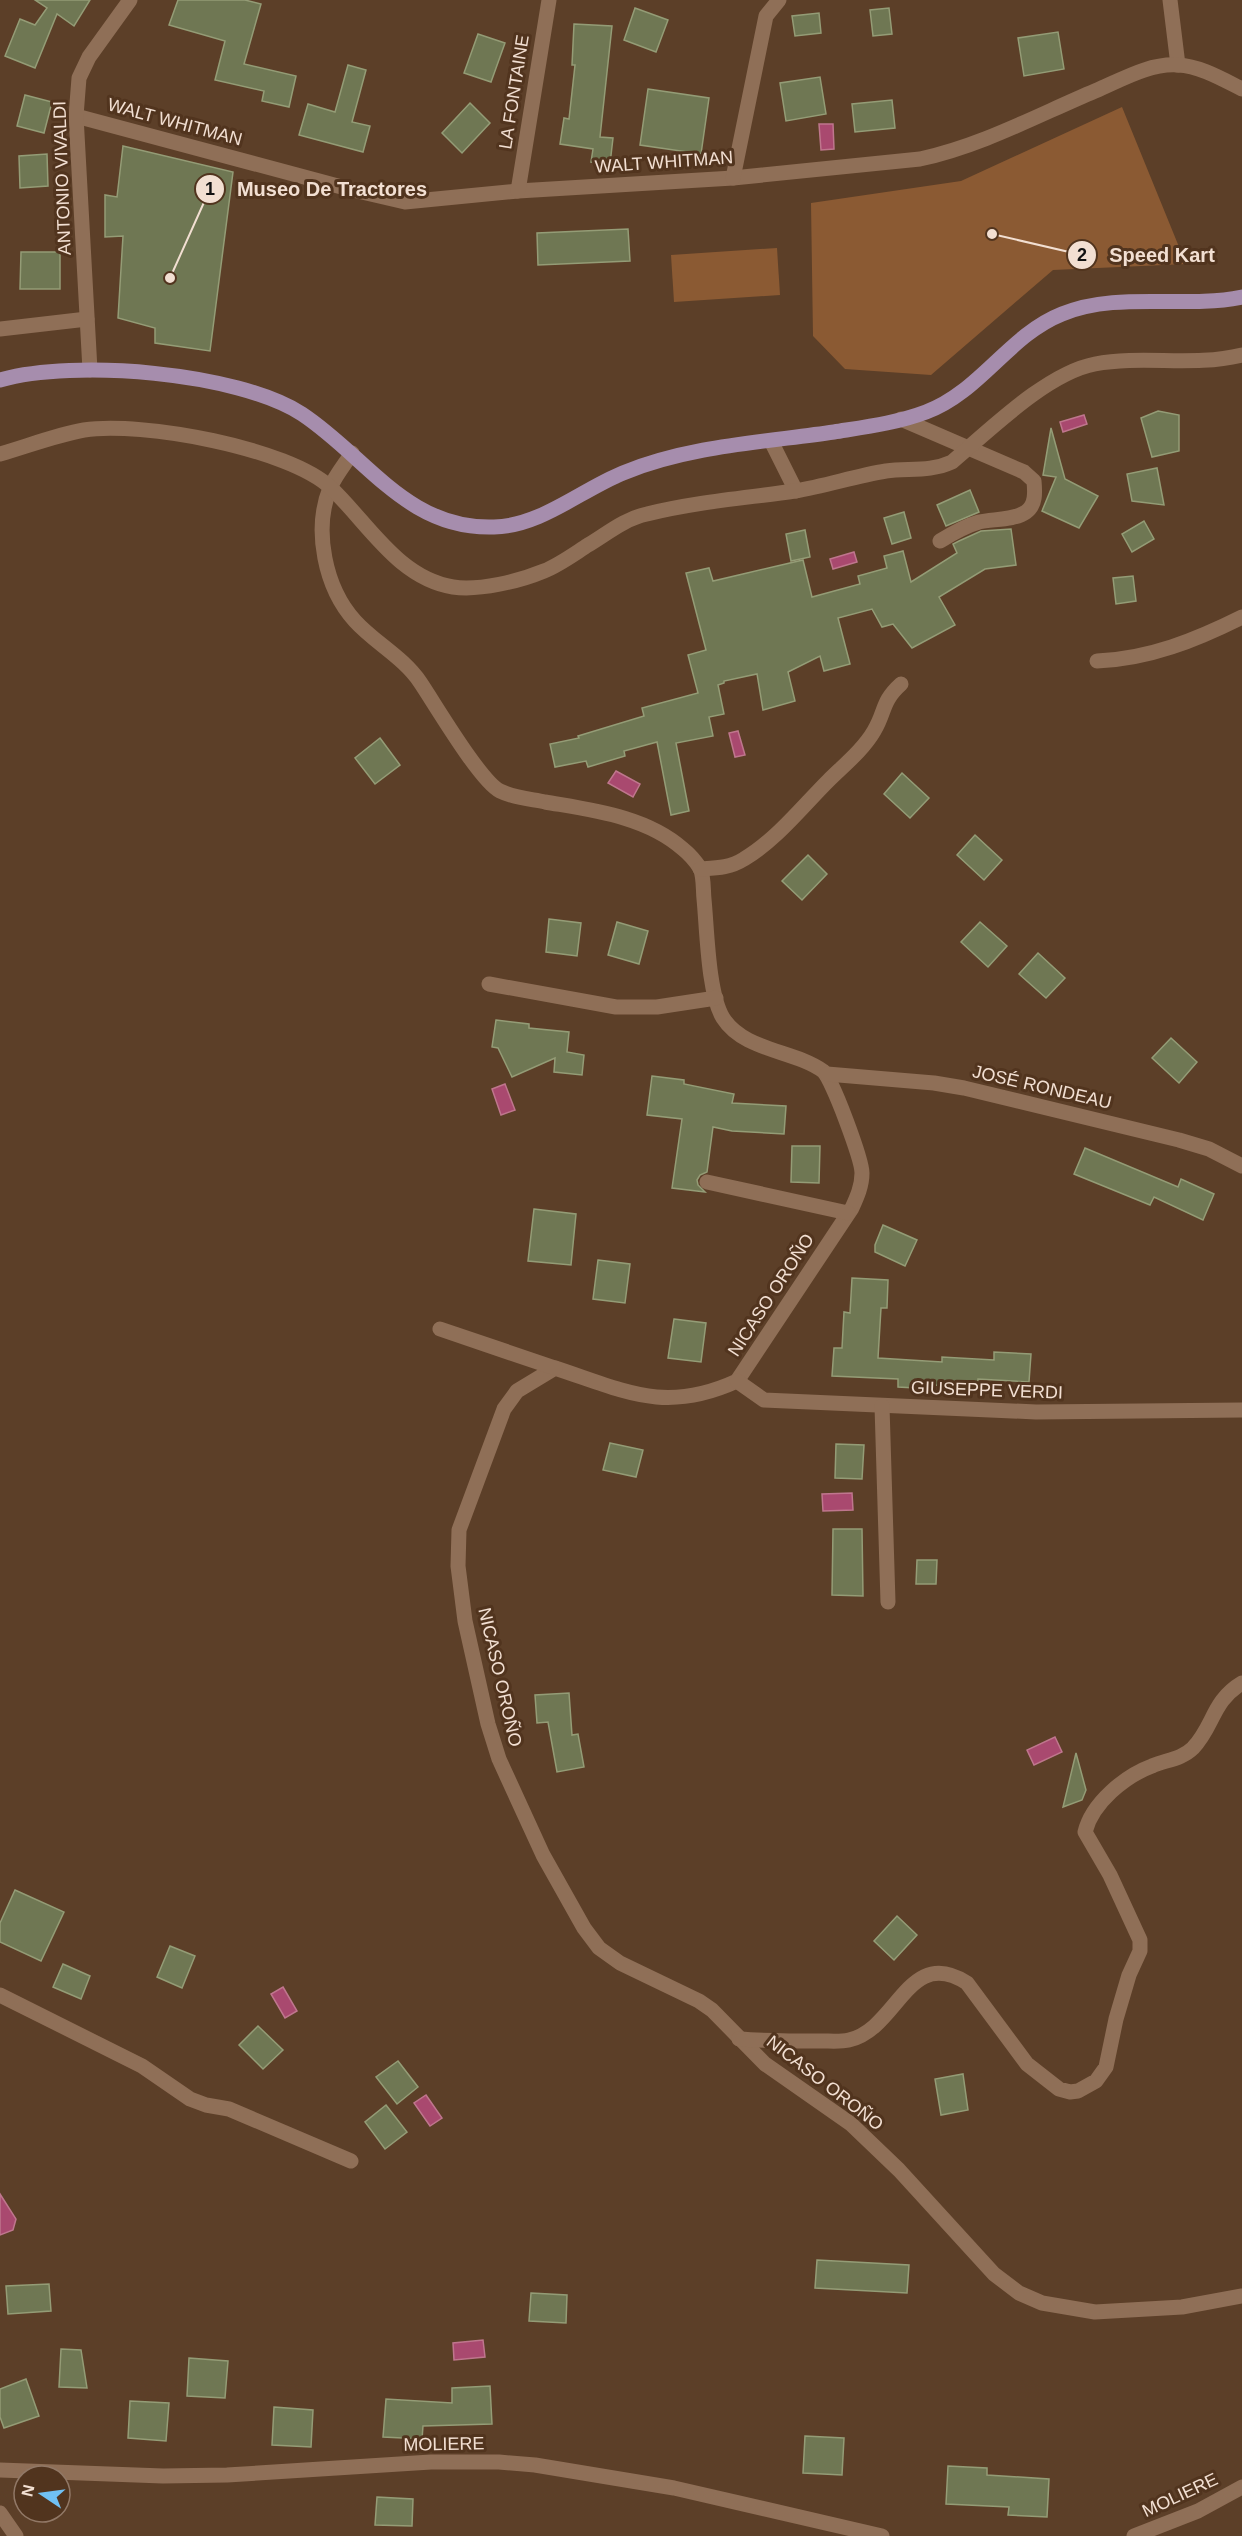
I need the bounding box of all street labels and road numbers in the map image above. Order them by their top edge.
street label: LA FONTAINE [495,33,533,151]
street label: WALT WHITMAN [105,94,245,150]
street label: ANTONIO VIVALDI [49,101,75,255]
street label: WALT WHITMAN [594,147,734,177]
street label: JOSÉ RONDEAU [971,1061,1113,1113]
street label: NICASO OROÑO [723,1229,818,1360]
street label: GIUSEPPE VERDI [911,1377,1063,1403]
street label: NICASO OROÑO [474,1605,527,1748]
street label: NICASO OROÑO [763,2031,888,2135]
street label: MOLIERE [403,2433,485,2455]
street label: MOLIERE [1139,2469,1221,2521]

